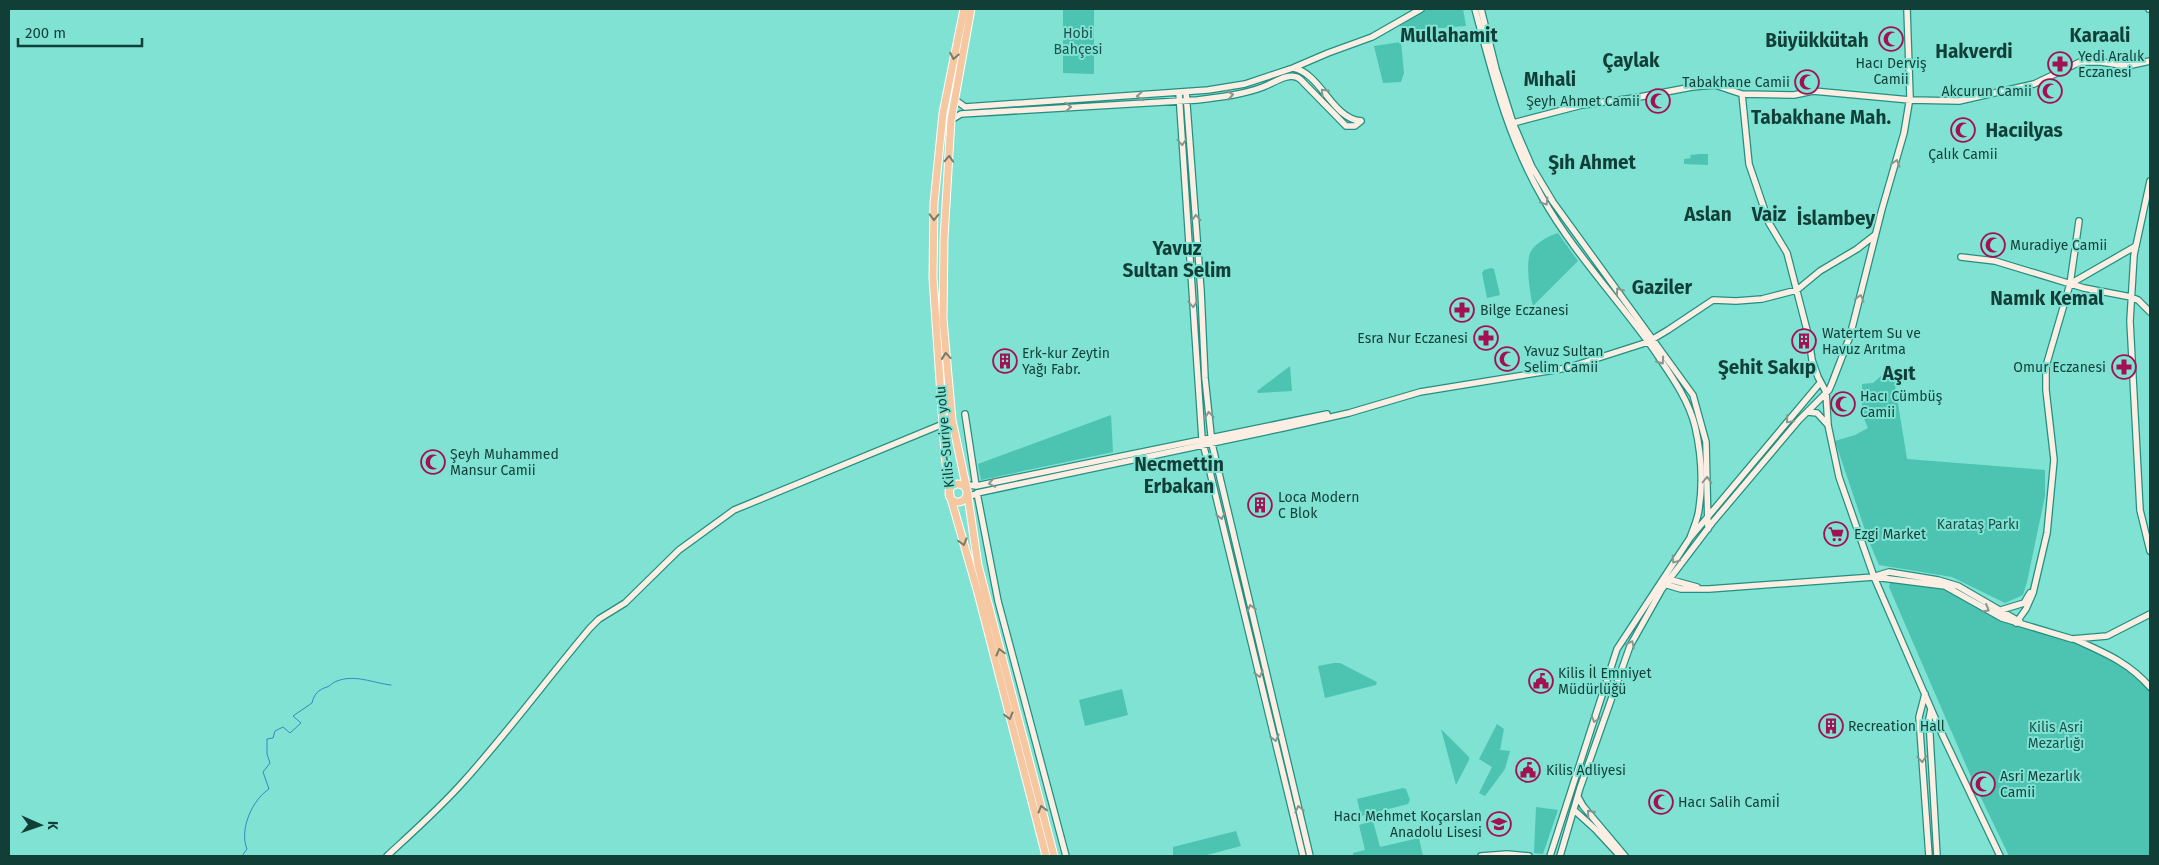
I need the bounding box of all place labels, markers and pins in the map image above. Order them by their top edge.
mosque icon: Hacı Derviş Camii [1878,26,1904,52]
place label: Yedi Aralık Eczanesi [2078,48,2145,81]
pharmacy icon: Yedi Aralık Eczanesi [2047,51,2073,77]
place label: Hacı Derviş Camii [1856,55,1927,88]
mosque icon: Tabakhane Camii [1794,69,1820,95]
place label: Tabakhane Camii [1682,74,1790,91]
mosque icon: Akcurun Camii [2037,78,2063,104]
place label: Akcurun Camii [1942,83,2032,100]
mosque icon: Şeyh Ahmet Camii [1645,88,1671,114]
place label: Şeyh Ahmet Camii [1526,93,1640,110]
mosque icon: Çalık Camii [1950,117,1976,143]
place label: Çalık Camii [1928,146,1998,163]
mosque icon: Muradiye Camii [1980,232,2006,258]
place label: Muradiye Camii [2010,237,2107,254]
pharmacy icon: Bilge Eczanesi [1449,297,1475,323]
place label: Bilge Eczanesi [1480,302,1569,319]
pharmacy icon: Esra Nur Eczanesi [1473,325,1499,351]
place label: Watertem Su ve Havuz Arıtma [1822,325,1921,358]
building icon: Watertem Su ve Havuz Arıtma [1791,328,1817,354]
place label: Esra Nur Eczanesi [1357,330,1468,347]
place label: Yavuz Sultan Selim Camii [1524,343,1604,376]
place label: Erk-kur Zeytin Yağı Fabr. [1022,345,1110,378]
mosque icon: Yavuz Sultan Selim Camii [1494,346,1520,372]
building icon: Erk-kur Zeytin Yağı Fabr. [992,348,1018,374]
pharmacy icon: Omur Eczanesi [2111,354,2137,380]
place label: Omur Eczanesi [2013,359,2106,376]
place label: Hacı Cümbüş Camii [1860,388,1943,421]
mosque icon: Hacı Cümbüş Camii [1830,391,1856,417]
place label: Şeyh Muhammed Mansur Camii [450,446,559,479]
mosque icon: Şeyh Muhammed Mansur Camii [420,449,446,475]
place label: Loca Modern C Blok [1278,489,1359,522]
building icon: Loca Modern C Blok [1247,492,1273,518]
supermarket icon: Ezgi Market [1823,521,1849,547]
place label: Ezgi Market [1854,526,1927,543]
place label: Kilis İl Emniyet Müdürlüğü [1558,664,1652,698]
public building icon: Kilis İl Emniyet Müdürlüğü [1528,668,1554,694]
building icon: Recreation Hall [1818,713,1844,739]
place label: Recreation Hall [1848,718,1945,735]
public building icon: Kilis Adliyesi [1515,757,1541,783]
place label: Kilis Adliyesi [1546,762,1626,779]
place label: Asri Mezarlık Camii [2000,768,2081,801]
mosque icon: Asri Mezarlık Camii [1970,771,1996,797]
mosque icon: Hacı Salih Camiİ [1648,789,1674,815]
place label: Hacı Salih Camiİ [1678,793,1780,811]
place label: Hacı Mehmet Koçarslan Anadolu Lisesi [1333,808,1482,841]
school or university icon: Hacı Mehmet Koçarslan Anadolu Lisesi [1486,811,1512,837]

